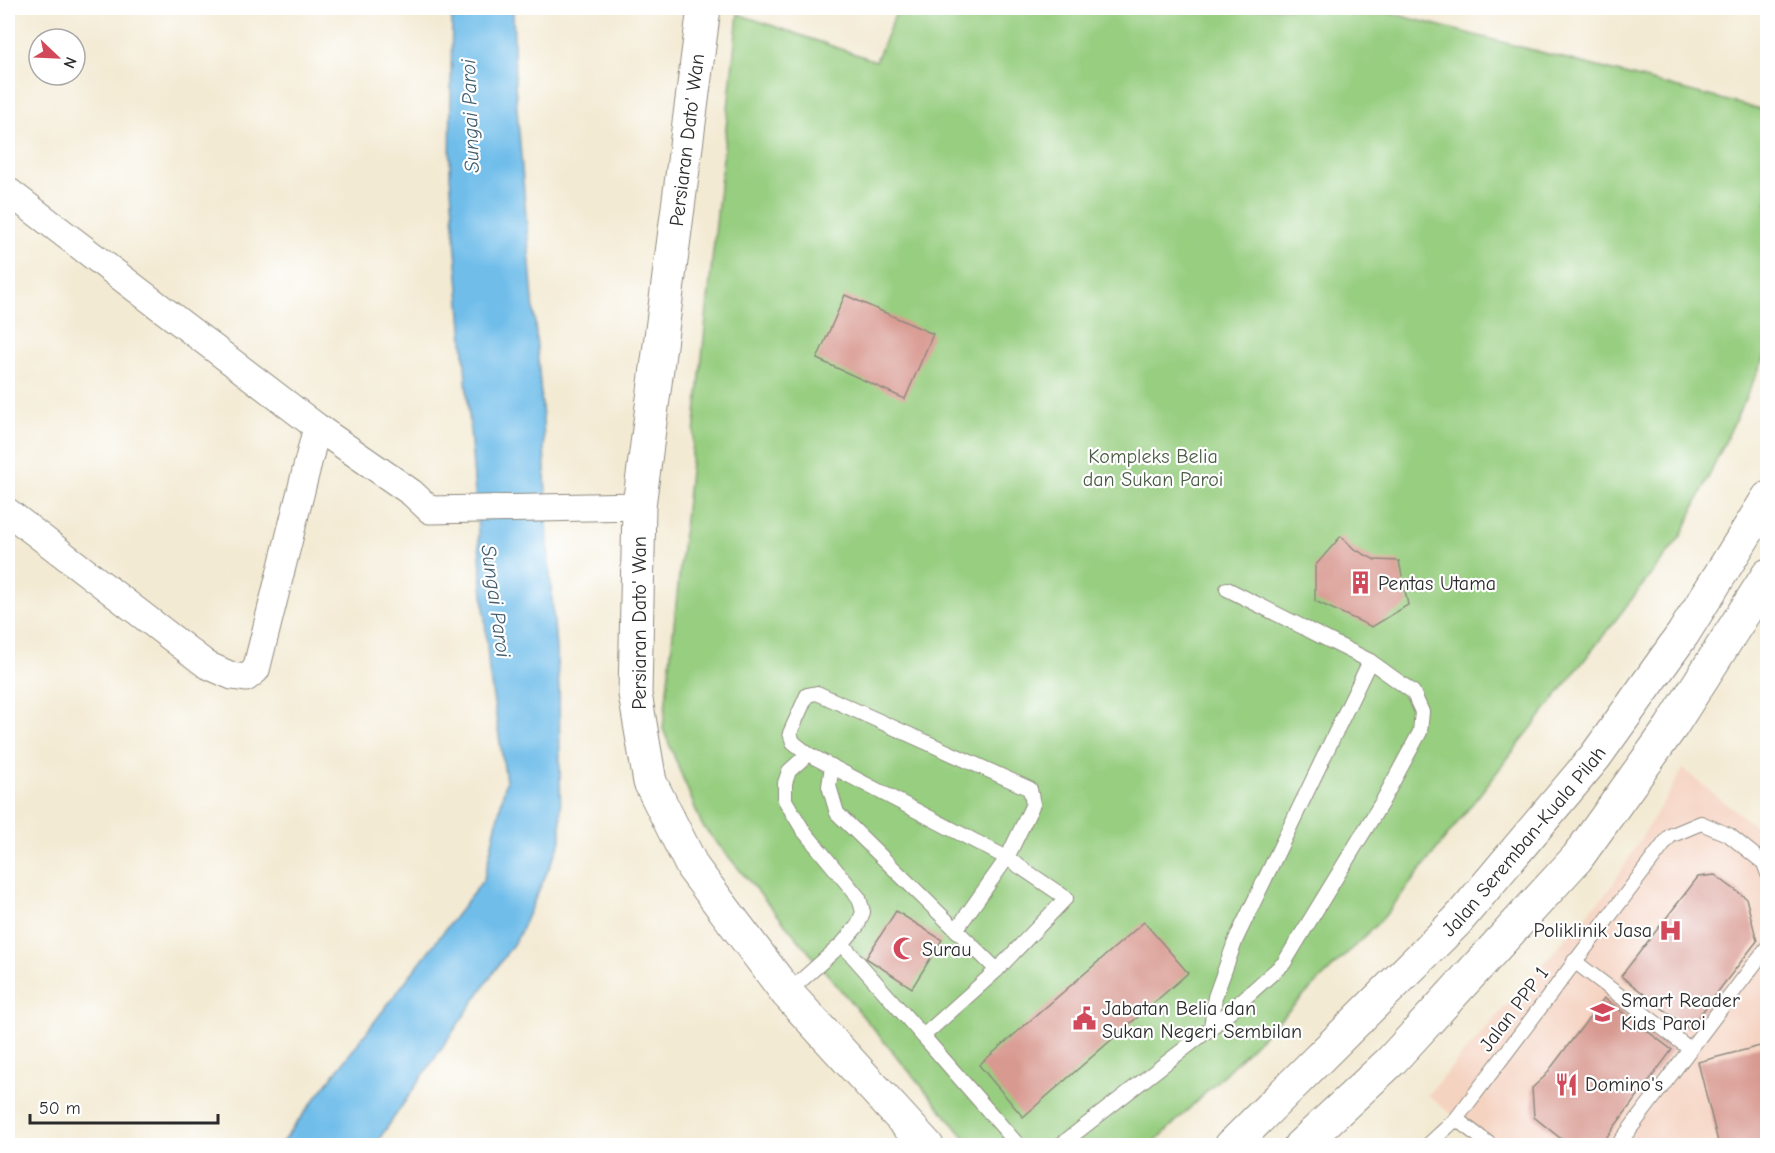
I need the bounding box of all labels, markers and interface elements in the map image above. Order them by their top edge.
north arrow [27,27,87,87]
street label: Persiaran Dato' Wan [665,52,709,228]
text: N [60,54,80,71]
water label: Sungai Paroi [456,59,484,173]
park label: Kompleks Belia dan Sukan Paroi [1083,445,1223,491]
street label: Persiaran Dato' Wan [628,536,651,710]
water label: Sungai Paroi [476,543,516,659]
building icon: Pentas Utama [1347,570,1373,596]
place label: Pentas Utama [1378,572,1496,595]
street label: Jalan Seremban-Kuala Pilah [1437,742,1611,941]
hospital icon: Poliklinik Jasa [1657,917,1683,943]
place label: Poliklinik Jasa [1534,919,1652,942]
mosque icon: Surau [891,936,917,962]
place label: Surau [922,938,971,961]
street label: Jalan PPP 1 [1475,962,1553,1056]
place label: Smart Reader Kids Paroi [1621,989,1740,1035]
place label: Jabatan Belia dan Sukan Negeri Sembilan [1102,997,1302,1043]
school or university icon: Smart Reader Kids Paroi [1590,999,1616,1025]
public building icon: Jabatan Belia dan Sukan Negeri Sembilan [1071,1006,1097,1032]
restaurant icon: Domino's [1554,1071,1580,1097]
place label: Domino's [1585,1073,1663,1096]
scale bar [30,1087,218,1125]
text: 50 m [39,1098,81,1119]

